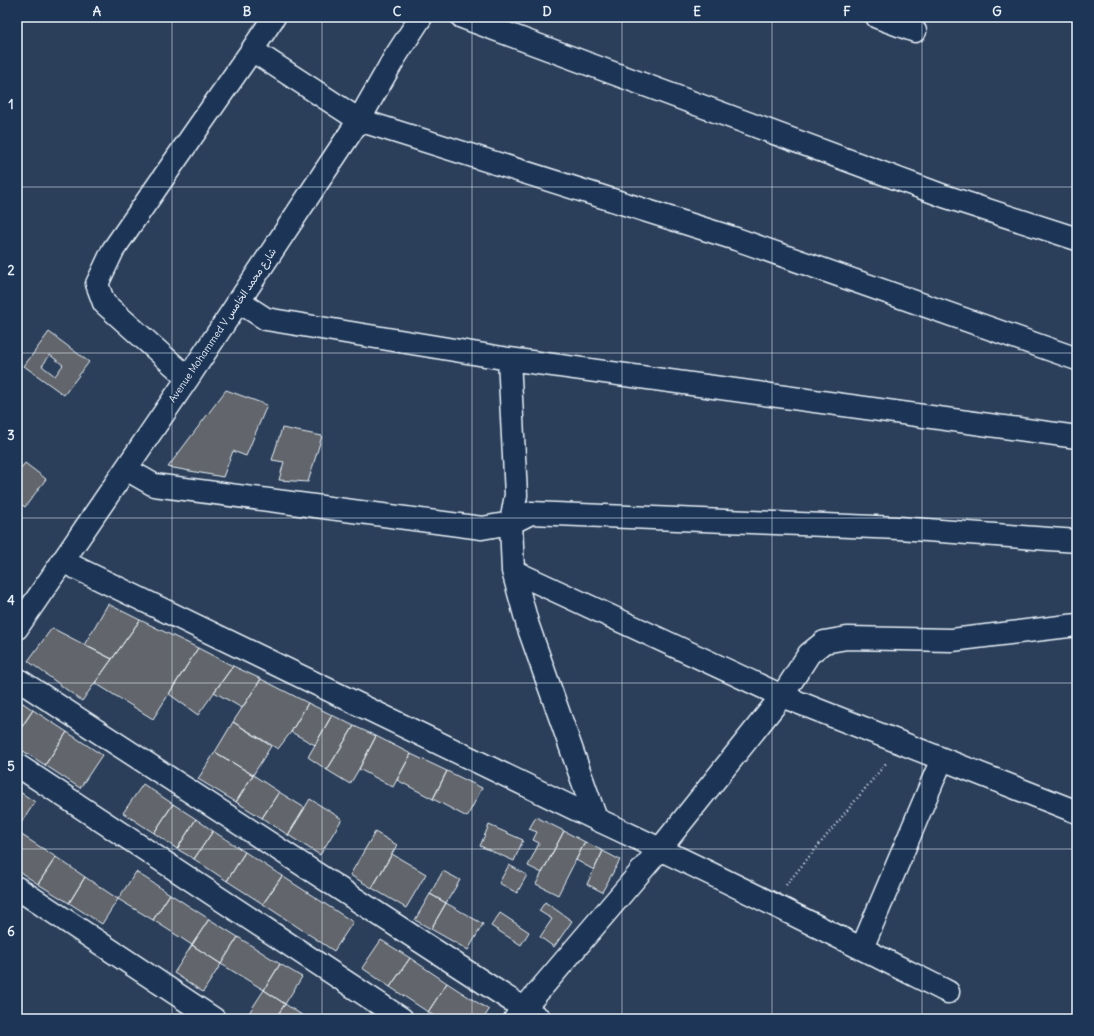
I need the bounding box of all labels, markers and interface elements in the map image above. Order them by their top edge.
text: A [93,3,102,20]
text: B [243,3,252,20]
text: C [393,3,402,20]
text: D [542,3,552,20]
text: E [693,3,701,20]
text: F [843,3,851,20]
text: G [992,3,1002,20]
text: 1 [8,96,14,113]
street label: Avenue Mohammed V شارع محمد الخامس [166,245,280,406]
text: 2 [7,262,15,279]
text: 3 [7,427,15,444]
text: 4 [7,592,15,609]
text: 5 [7,758,15,775]
text: 6 [7,923,15,940]

